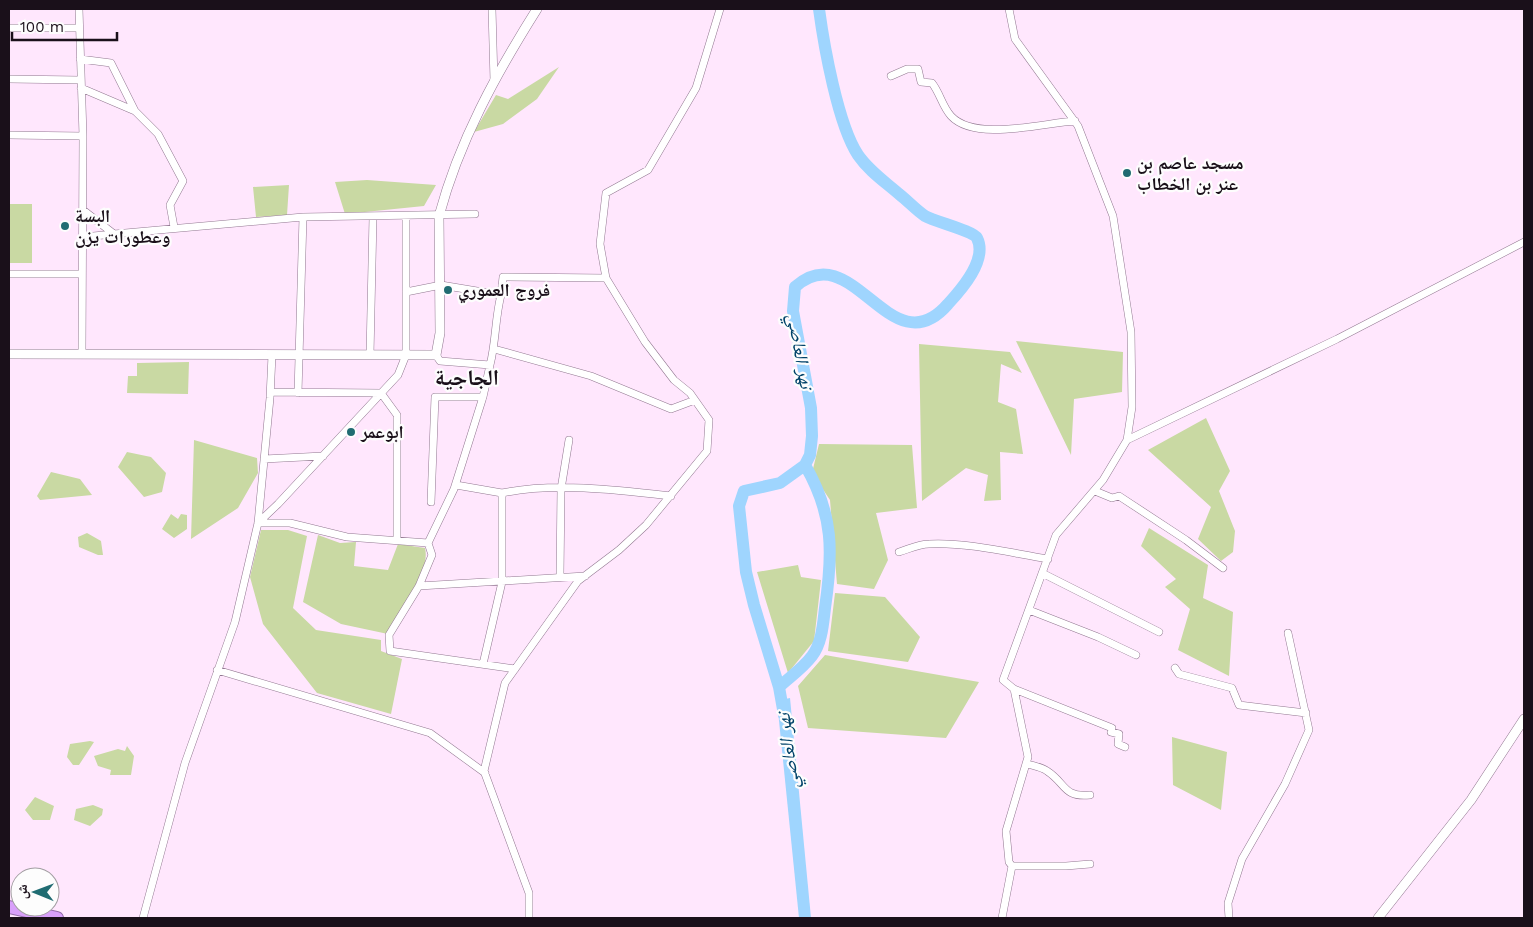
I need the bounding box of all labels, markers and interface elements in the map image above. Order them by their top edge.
scale bar [12,10,118,42]
text: 100 m [20,18,64,36]
place label: مسجد عاصم بن عنر بن الخطاب [1137,152,1243,195]
marker: مسجد عاصم بن عنر بن الخطاب [1121,167,1133,179]
place label: البسة وعطورات يزن [75,205,171,248]
marker: البسة وعطورات يزن [59,220,71,232]
place label: فروج العموري [458,279,550,304]
marker: فروج العموري [442,284,454,296]
water label: نهر العاصي [779,312,819,394]
district label: الجاجية [435,365,499,390]
place label: ابوعمر [360,421,404,443]
marker: ابوعمر [345,426,357,438]
water label: نهر العاصي [771,708,807,790]
north arrow [10,867,60,917]
text: ش [14,884,31,899]

